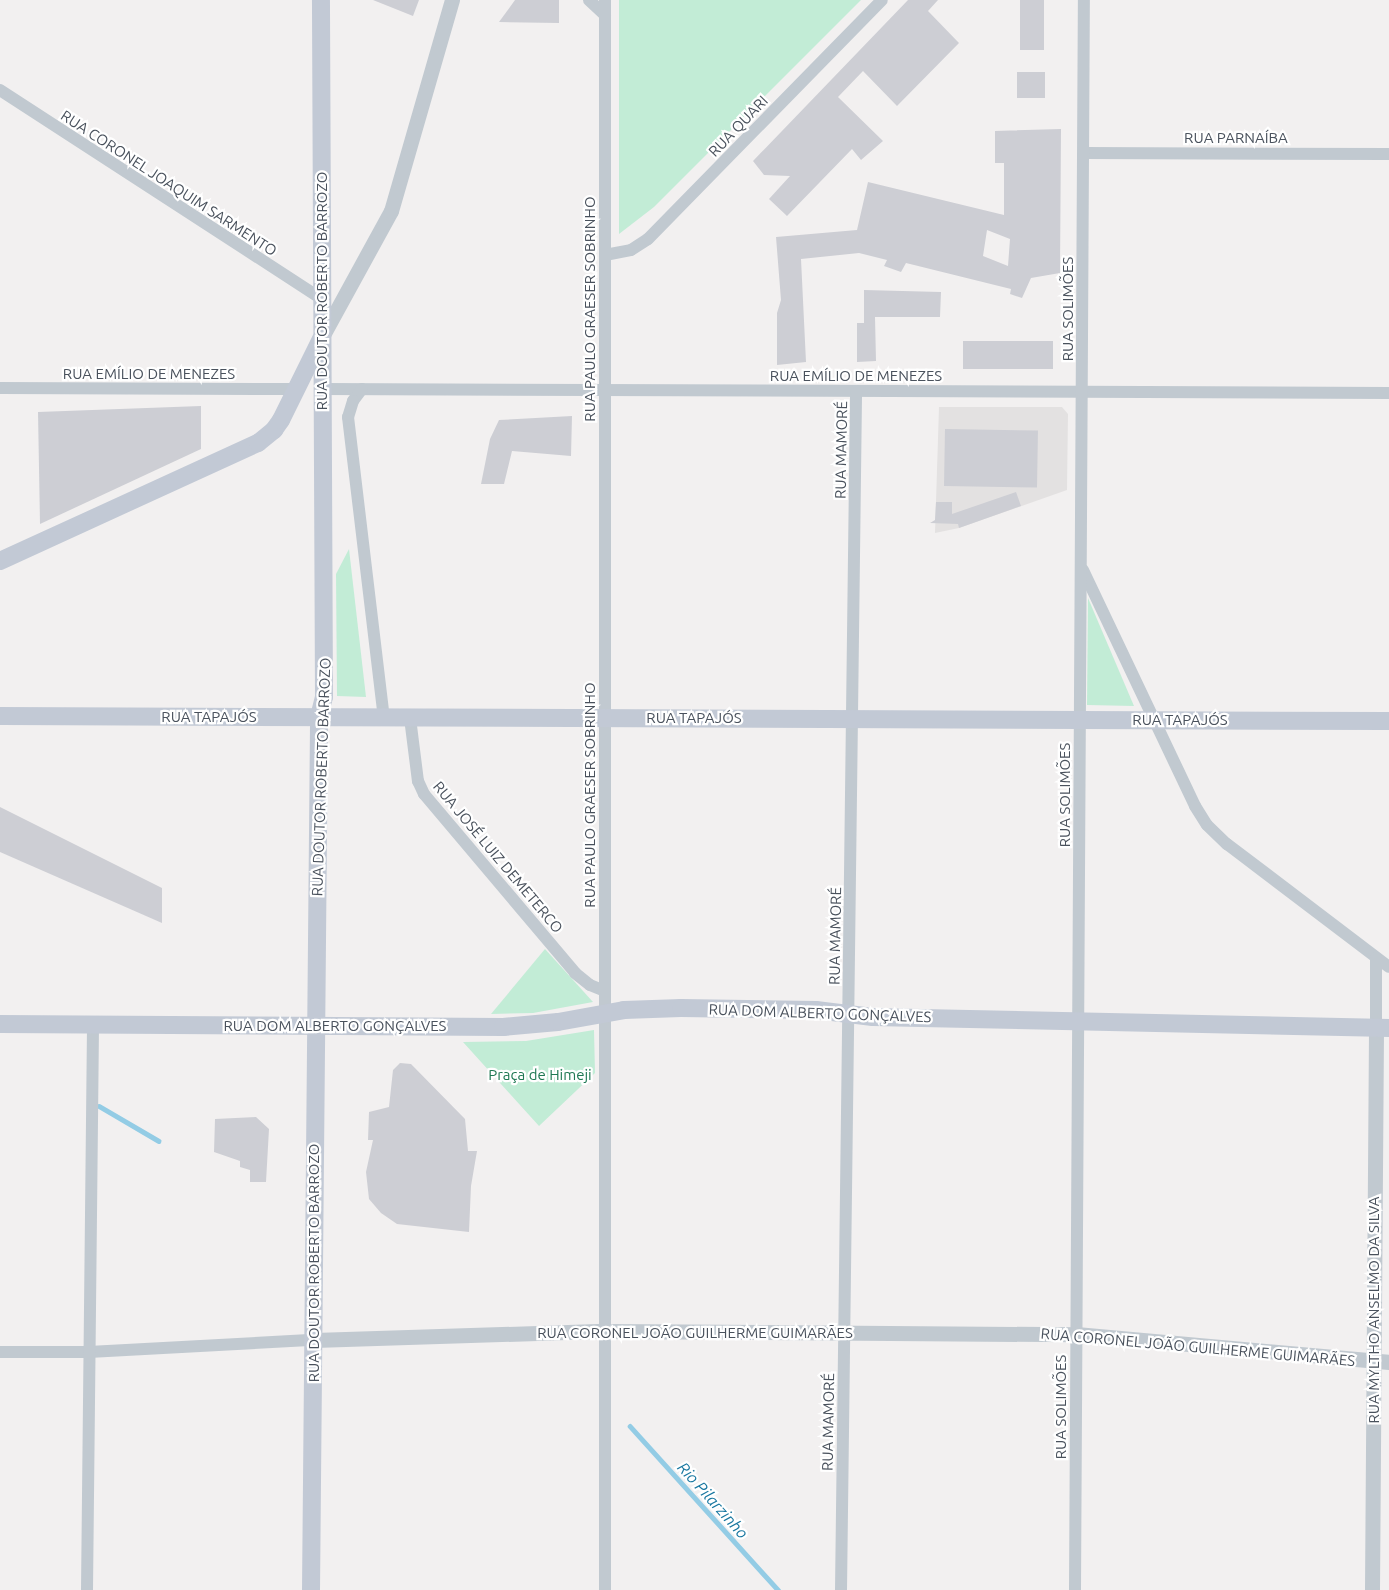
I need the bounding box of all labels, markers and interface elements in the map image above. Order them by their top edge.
street label: RUA QUARI [705,92,771,160]
street label: RUA CORONEL JOAQUIM SARMENTO [58,106,280,260]
street label: RUA PARNAÍBA [1184,129,1288,147]
street label: RUA DOUTOR ROBERTO BARROZO [313,172,331,410]
street label: RUA PAULO GRAESER SOBRINHO [581,196,599,422]
street label: RUA SOLIMÕES [1059,257,1077,361]
street label: RUA EMÍLIO DE MENEZES [63,365,235,383]
street label: RUA EMÍLIO DE MENEZES [770,367,942,385]
street label: RUA MAMORÉ [831,401,851,499]
street label: RUA DOUTOR ROBERTO BARROZO [308,657,334,897]
street label: RUA PAULO GRAESER SOBRINHO [581,682,599,908]
street label: RUA TAPAJÓS [161,708,257,726]
street label: RUA TAPAJÓS [646,709,742,727]
street label: RUA TAPAJÓS [1132,711,1228,729]
street label: RUA SOLIMÕES [1056,743,1074,847]
street label: RUA JOSÉ LUIZ DEMETERCO [429,778,567,936]
street label: RUA MAMORÉ [825,887,845,985]
street label: RUA DOM ALBERTO GONÇALVES [708,1000,932,1026]
street label: RUA DOM ALBERTO GONÇALVES [224,1017,446,1035]
park label: Praça de Himeji [488,1066,592,1084]
street label: RUA DOUTOR ROBERTO BARROZO [305,1144,323,1382]
street label: RUA MYLTHO ANSELMO DA SILVA [1365,1196,1383,1424]
street label: RUA CORONEL JOÃO GUILHERME GUIMARÃES [537,1324,853,1342]
street label: RUA CORONEL JOÃO GUILHERME GUIMARÃES [1040,1324,1356,1370]
street label: RUA SOLIMÕES [1052,1355,1070,1459]
street label: RUA MAMORÉ [818,1373,838,1471]
water label: Rio Pilarzinho [674,1458,752,1542]

